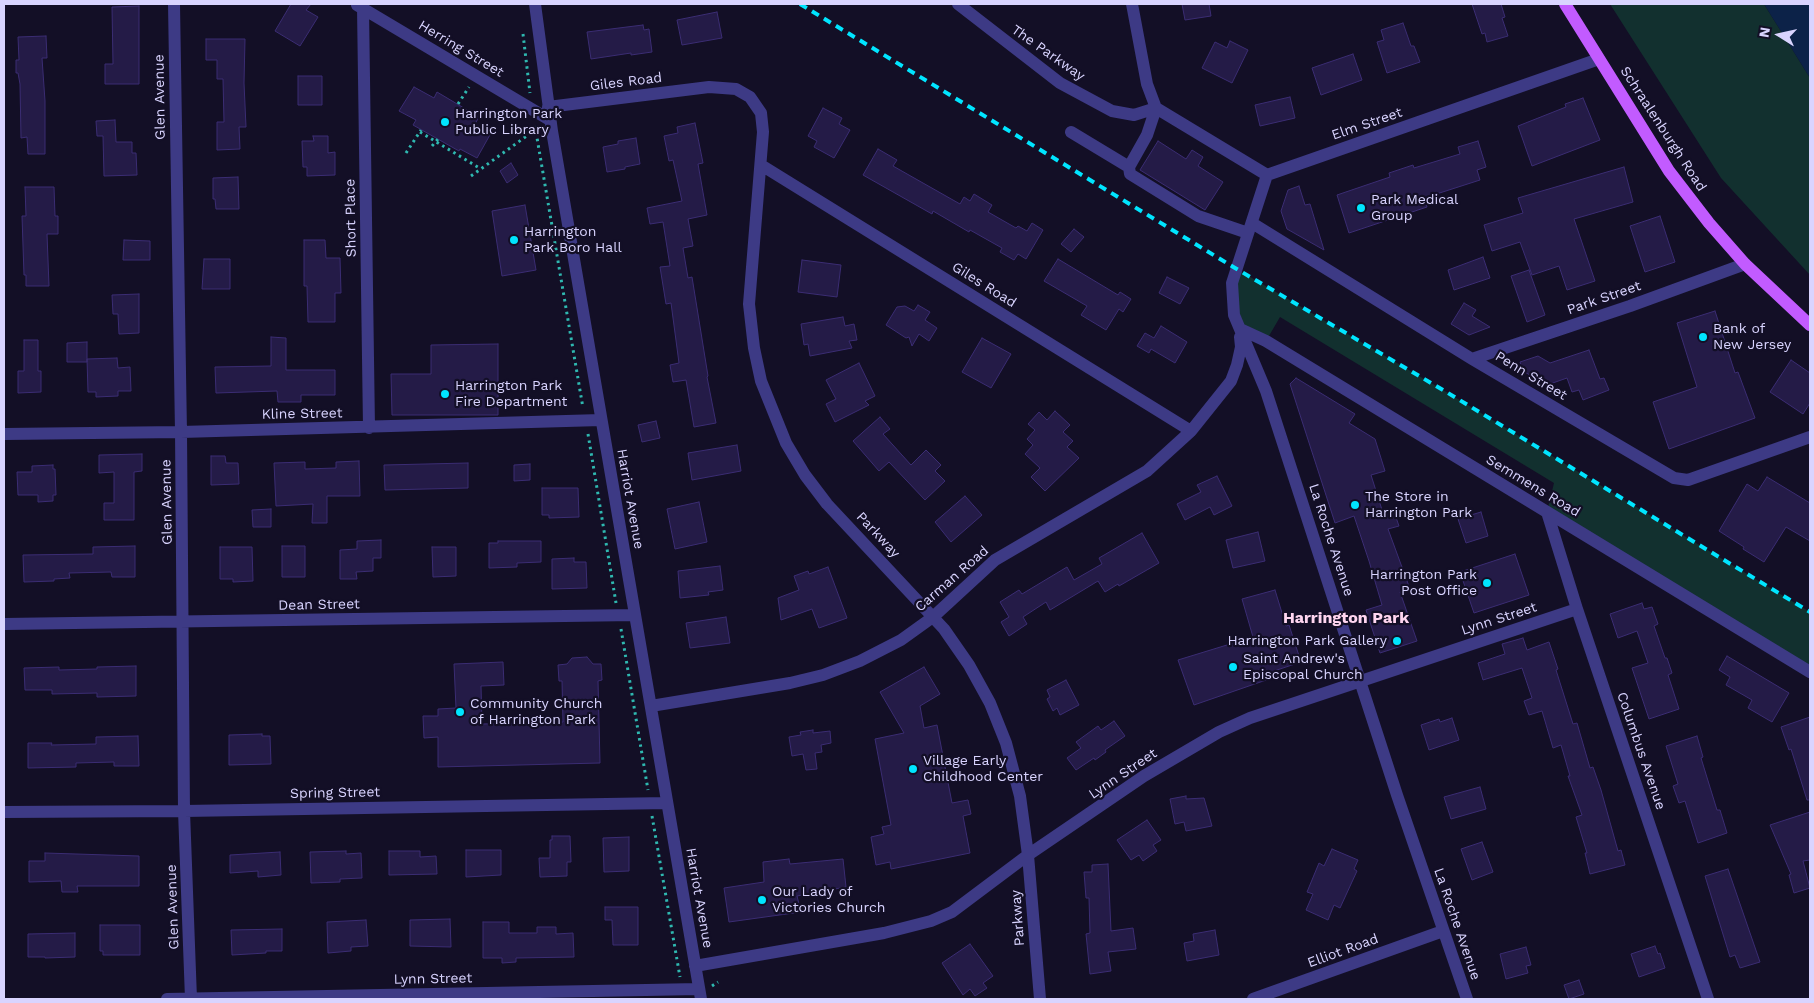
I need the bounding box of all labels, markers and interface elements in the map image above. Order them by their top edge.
north arrow [1754,10,1804,60]
street label: Herring Street [415,17,507,81]
street label: The Parkway [1008,21,1088,85]
text: N [1755,26,1773,39]
street label: Glen Avenue [151,54,169,140]
street label: Schraalenburgh Road [1616,63,1710,195]
street label: Giles Road [589,69,663,95]
street label: Elm Street [1330,104,1404,144]
place label: Harrington Park Public Library [455,106,562,138]
marker: Harrington Park Public Library [439,116,451,128]
street label: Short Place [342,179,360,257]
place label: Park Medical Group [1371,192,1458,224]
marker: Park Medical Group [1355,202,1367,214]
place label: Harrington Park Boro Hall [524,224,622,256]
marker: Harrington Park Boro Hall [508,234,520,246]
street label: Giles Road [949,259,1019,311]
street label: Park Street [1565,278,1643,318]
place label: Bank of New Jersey [1713,321,1791,354]
marker: Bank of New Jersey [1697,331,1709,343]
street label: Penn Street [1492,348,1570,404]
place label: Harrington Park Fire Department [455,378,567,411]
marker: Harrington Park Fire Department [439,388,451,400]
street label: Kline Street [261,405,343,423]
street label: Harriot Avenue [613,447,647,551]
street label: Semmens Road [1483,451,1583,521]
street label: Glen Avenue [158,459,176,545]
street label: La Roche Avenue [1305,482,1357,598]
place label: The Store in Harrington Park [1365,489,1472,522]
marker: The Store in Harrington Park [1349,499,1361,511]
street label: Parkway [853,509,903,561]
street label: Carman Road [912,542,992,616]
place label: Harrington Park Post Office [1370,567,1477,600]
marker: Harrington Park Post Office [1481,577,1493,589]
street label: Dean Street [278,596,360,614]
street label: Lynn Street [1459,599,1539,639]
district label: Harrington Park [1283,608,1409,628]
place label: Harrington Park Gallery [1227,633,1387,649]
marker: Harrington Park Gallery [1391,635,1403,647]
place label: Saint Andrew's Episcopal Church [1243,651,1363,684]
marker: Saint Andrew's Episcopal Church [1227,661,1239,673]
street label: Columbus Avenue [1613,690,1669,812]
place label: Community Church of Harrington Park [470,696,602,729]
marker: Community Church of Harrington Park [454,706,466,718]
street label: Lynn Street [1086,745,1160,803]
place label: Village Early Childhood Center [923,753,1043,786]
marker: Village Early Childhood Center [907,763,919,775]
street label: Spring Street [290,784,380,802]
street label: Harriot Avenue [682,846,716,950]
street label: Glen Avenue [163,864,183,950]
street label: La Roche Avenue [1430,866,1484,982]
place label: Our Lady of Victories Church [772,884,885,916]
street label: Parkway [1008,889,1028,947]
marker: Our Lady of Victories Church [756,894,768,906]
street label: Elliot Road [1305,930,1381,972]
street label: Lynn Street [394,970,472,988]

